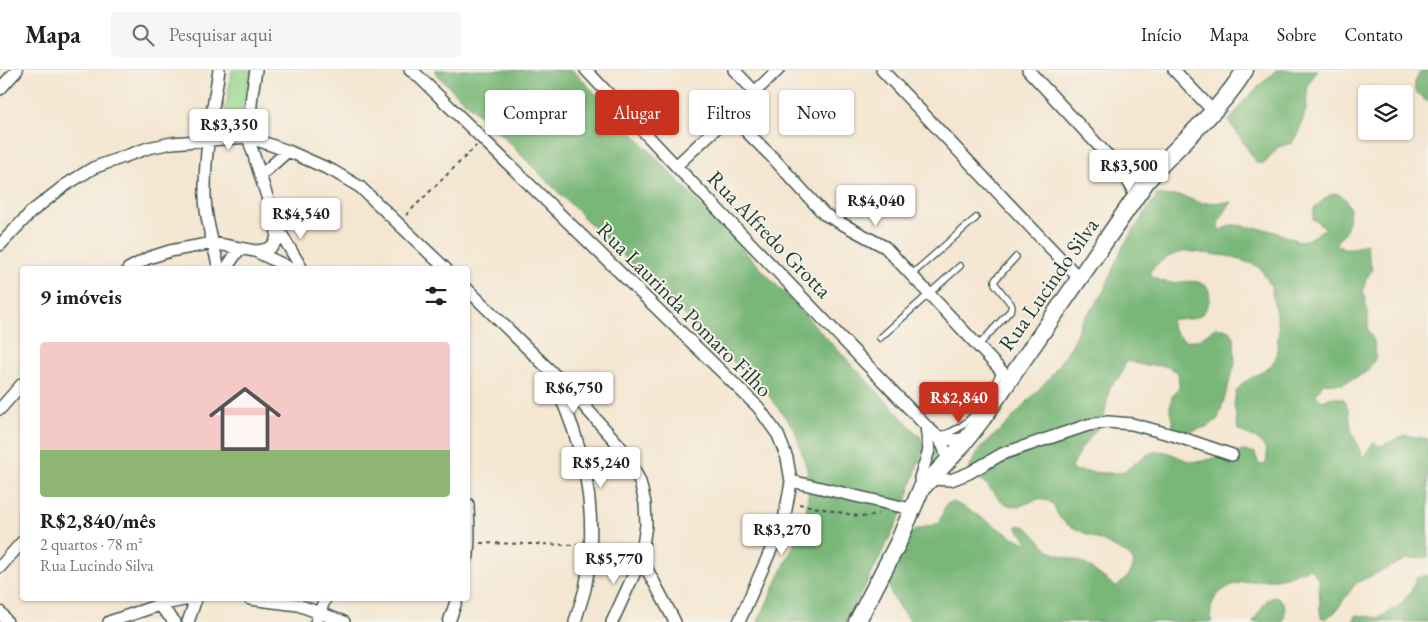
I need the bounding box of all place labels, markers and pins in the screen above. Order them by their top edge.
pin: R$3,350 [183,108,275,151]
pin: R$3,500 [1083,150,1175,192]
pin: R$4,040 [830,184,922,227]
pin: R$4,540 [255,198,347,240]
pin: R$6,750 [528,372,620,414]
pin: R$2,840 [913,382,1005,424]
pin: R$5,240 [555,446,647,489]
pin: R$3,270 [736,514,828,556]
pin: R$5,770 [568,542,660,585]

